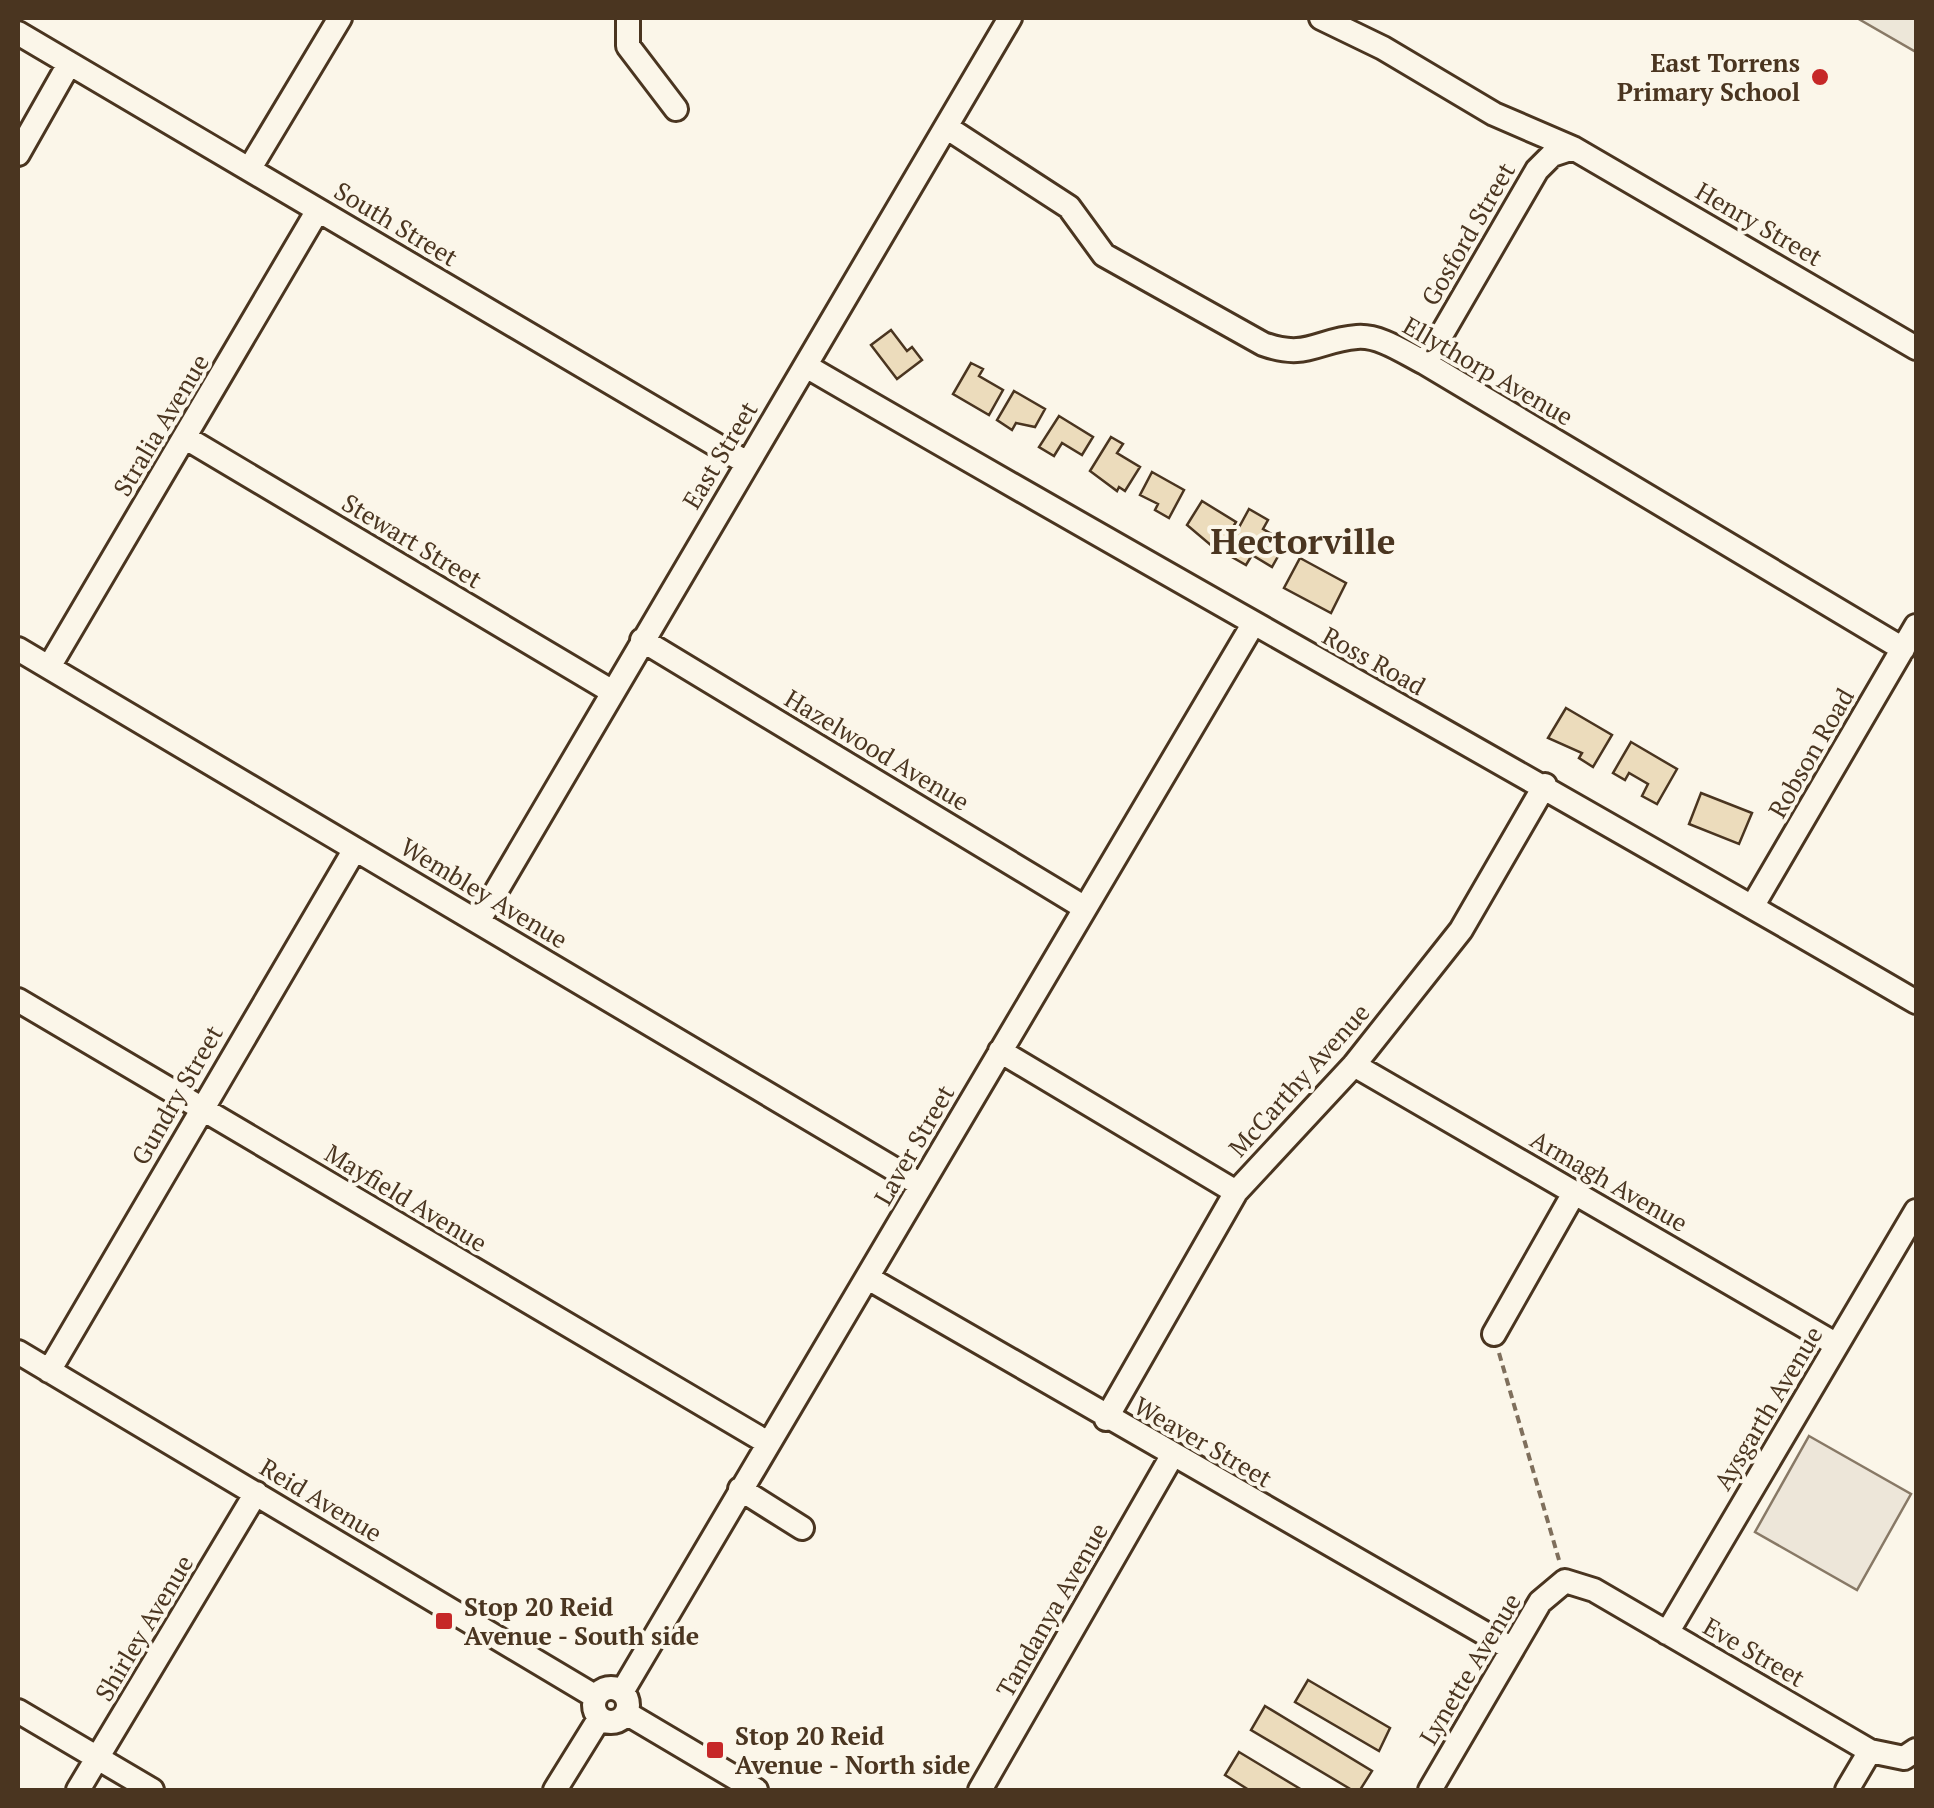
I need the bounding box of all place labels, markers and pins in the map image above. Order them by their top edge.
place label: East Torrens Primary School [1617,46,1800,108]
marker: East Torrens Primary School [1809,66,1831,88]
place label: Stop 20 Reid Avenue - South side [464,1590,699,1652]
marker: Stop 20 Reid Avenue - South side [433,1610,455,1632]
place label: Stop 20 Reid Avenue - North side [735,1719,970,1781]
marker: Stop 20 Reid Avenue - North side [704,1739,726,1761]

